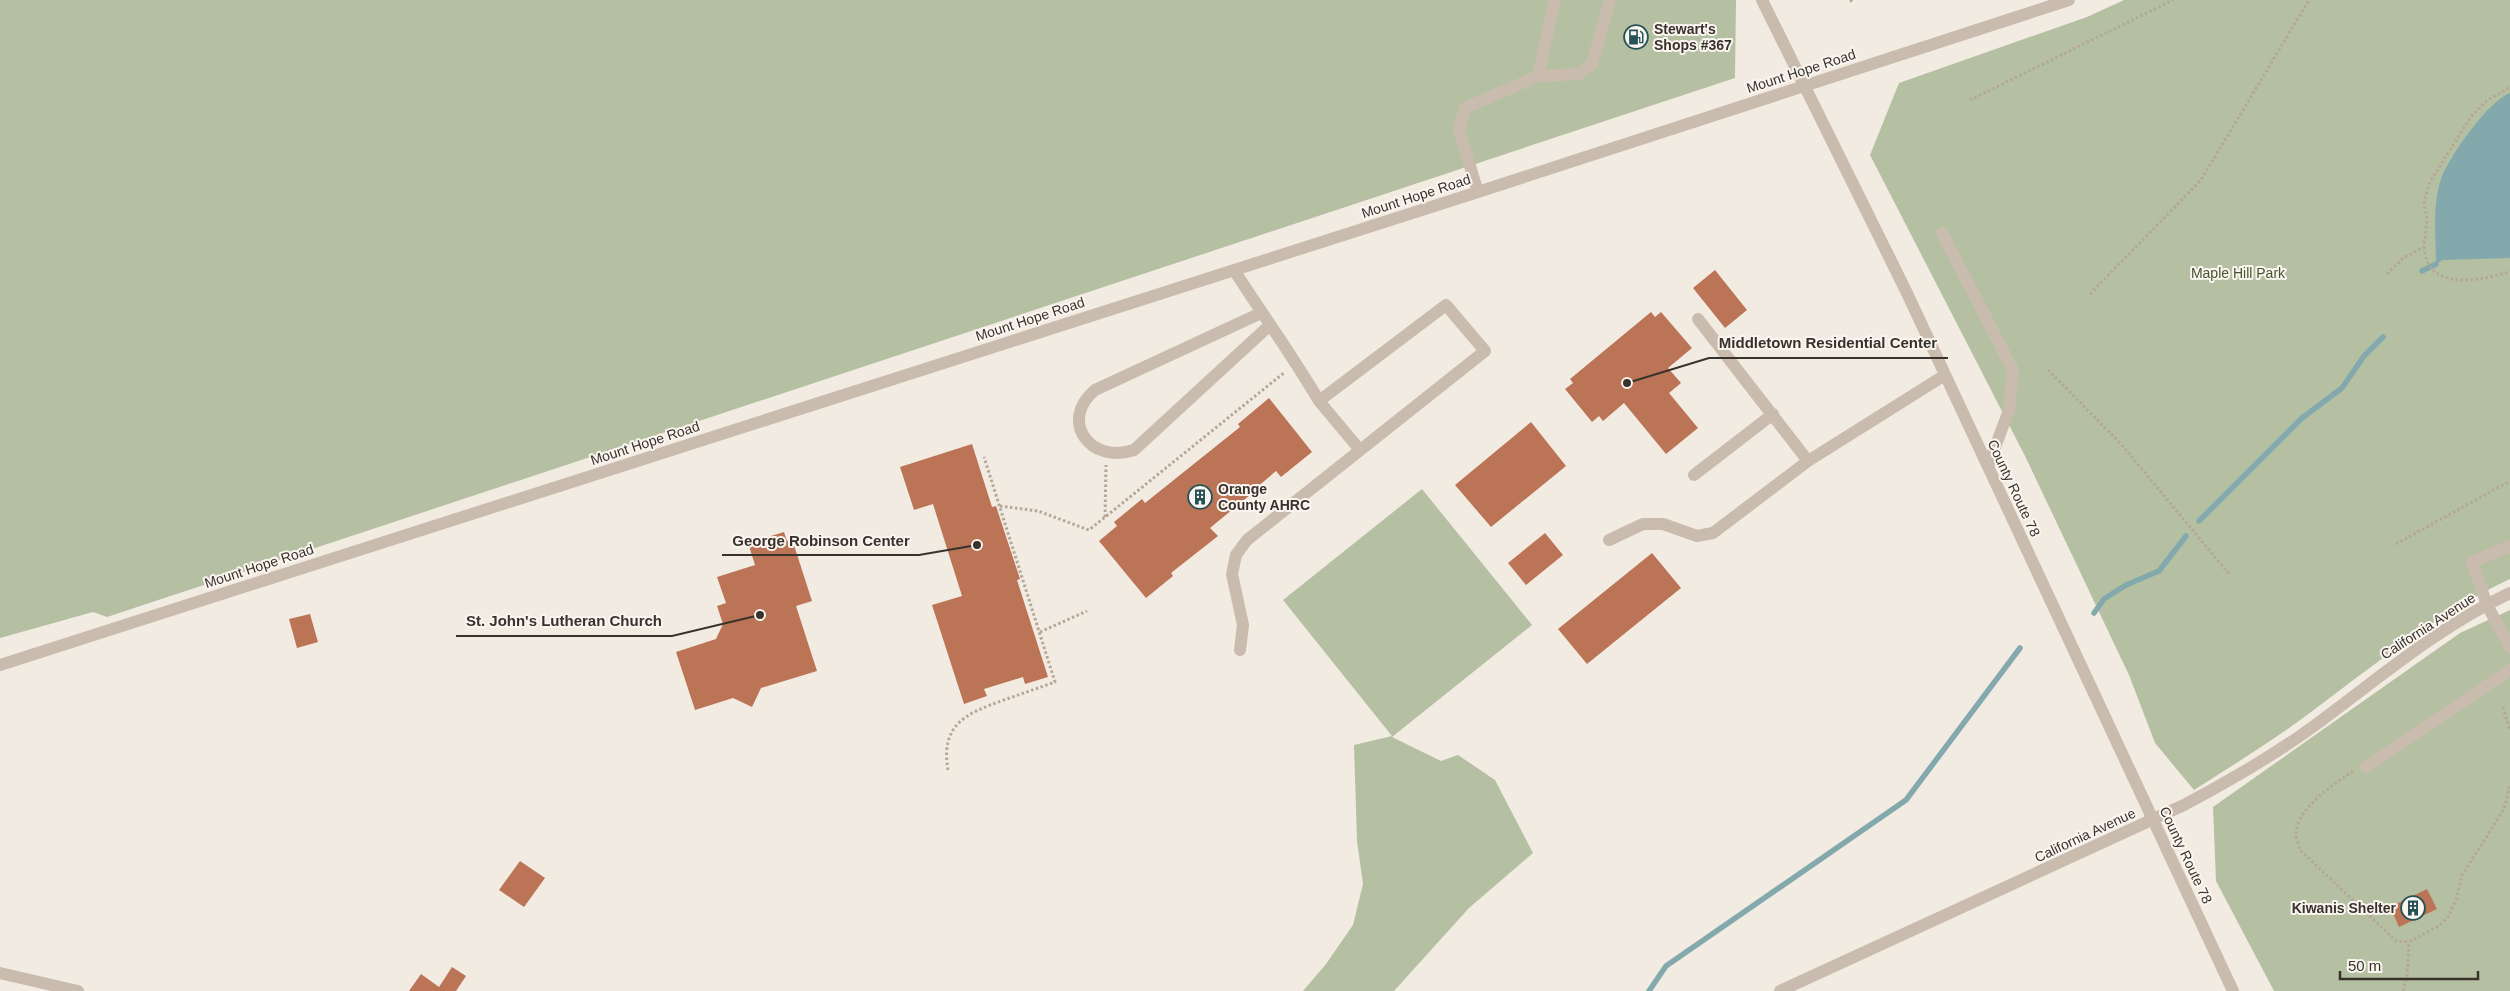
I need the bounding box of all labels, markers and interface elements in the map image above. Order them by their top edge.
place label: Stewart's Shops #367 [1654,21,1732,53]
fuel station icon: Stewart's Shops #367 [1623,24,1649,50]
street label: Mount Hope Road [1744,46,1858,96]
street label: Mount Hope Road [1359,171,1473,221]
park label: Maple Hill Park [2191,265,2286,281]
street label: Mount Hope Road [973,294,1087,344]
callout: Middletown Residential Center [1709,328,1948,358]
text: Middletown Residential Center [1719,334,1937,351]
street label: Mount Hope Road [588,418,702,468]
street label: County Route 78 [1985,437,2044,539]
place label: Orange County AHRC [1218,481,1310,513]
building icon: Orange County AHRC [1187,484,1213,510]
callout: George Robinson Center [722,525,919,555]
text: George Robinson Center [732,532,910,549]
street label: Mount Hope Road [202,541,316,591]
street label: California Avenue [2378,589,2478,663]
callout: St. John's Lutheran Church [456,606,672,636]
text: St. John's Lutheran Church [466,612,662,629]
street label: County Route 78 [2157,804,2216,906]
street label: California Avenue [2032,805,2138,865]
building icon: Kiwanis Shelter [2400,895,2426,921]
place label: Kiwanis Shelter [2292,900,2397,916]
scale bar [2340,948,2478,980]
text: 50 m [2348,957,2381,974]

